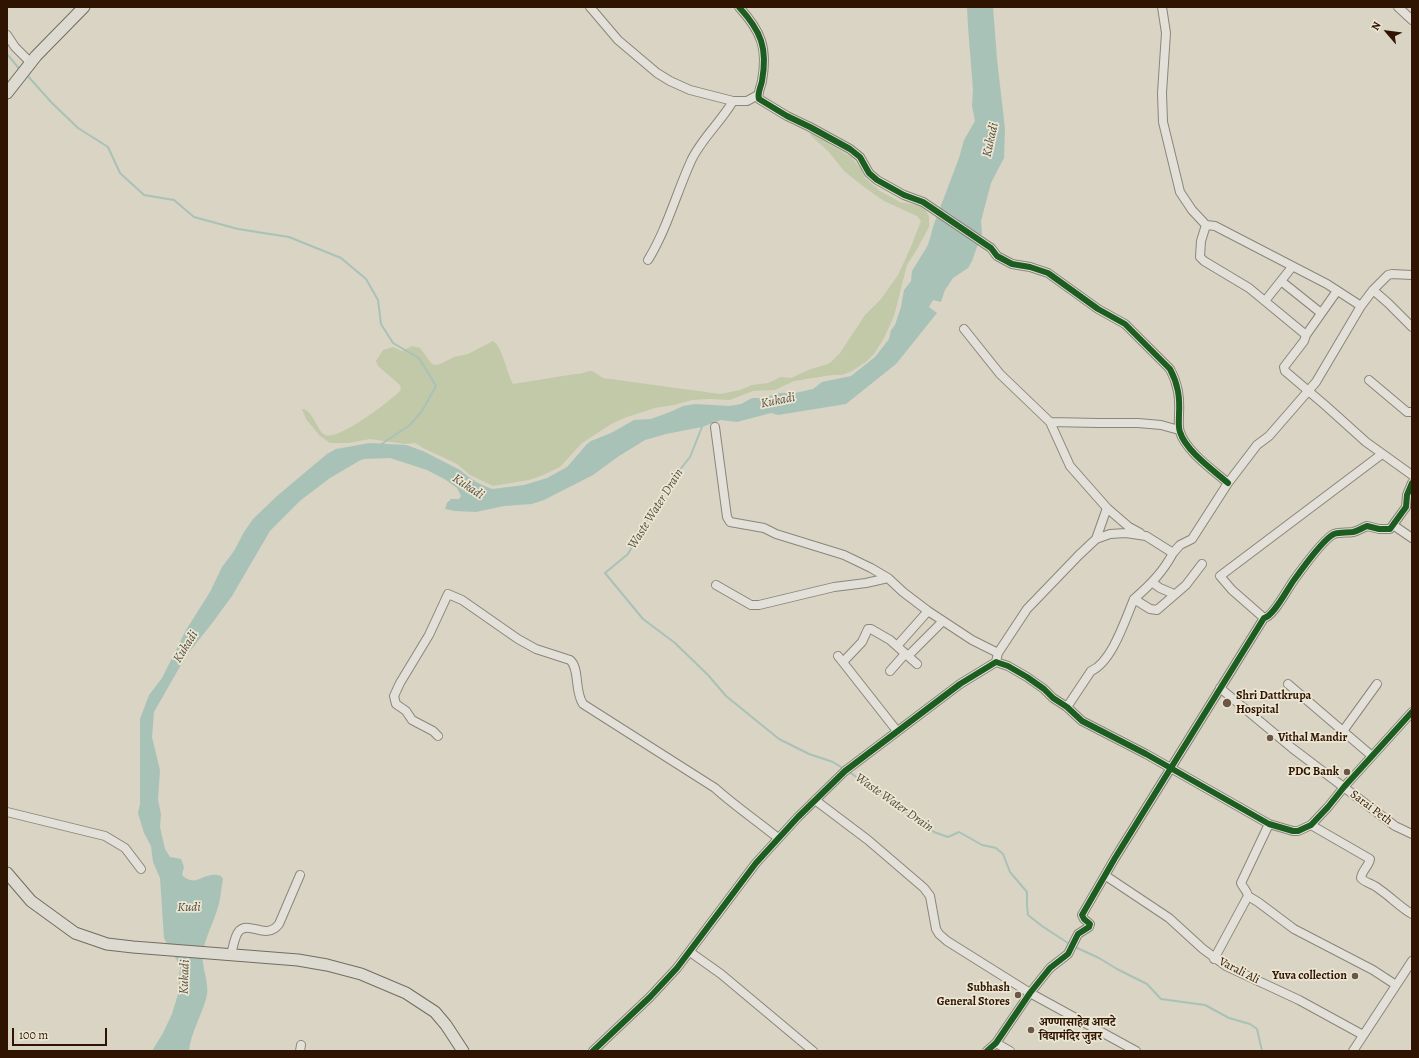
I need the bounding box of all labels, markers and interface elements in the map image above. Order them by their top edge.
north arrow [1367,12,1407,52]
text: N [1367,19,1384,33]
water label: Kukadi [979,121,1003,159]
water label: Kukadi [759,390,797,412]
water label: Waste Water Drain [625,466,687,552]
water label: Kukadi [449,471,487,503]
water label: Kukadi [170,628,202,666]
place label: Shri Dattkrupa Hospital [1236,689,1311,717]
marker: Shri Dattkrupa Hospital [1221,697,1233,709]
place label: Vithal Mandir [1278,731,1347,745]
marker: Vithal Mandir [1265,733,1275,743]
place label: PDC Bank [1288,765,1339,779]
marker: PDC Bank [1342,767,1352,777]
water label: Waste Water Drain [852,770,936,836]
street label: Sarai Peth [1347,787,1395,829]
water label: Kudi [177,900,201,916]
street label: Varali Ali [1216,955,1262,987]
water label: Kukadi [177,959,193,995]
place label: Yuva collection [1272,969,1347,983]
marker: Yuva collection [1350,971,1360,981]
place label: Subhash General Stores [937,981,1010,1009]
marker: Subhash General Stores [1013,990,1023,1000]
place label: अण्णासाहेब आवटे विद्यामंदिर जुन्नर [1039,1016,1116,1044]
scale bar [14,1020,109,1046]
marker: अण्णासाहेब आवटे विद्यामंदिर जुन्नर [1026,1025,1036,1035]
text: 100 m [19,1027,48,1043]

